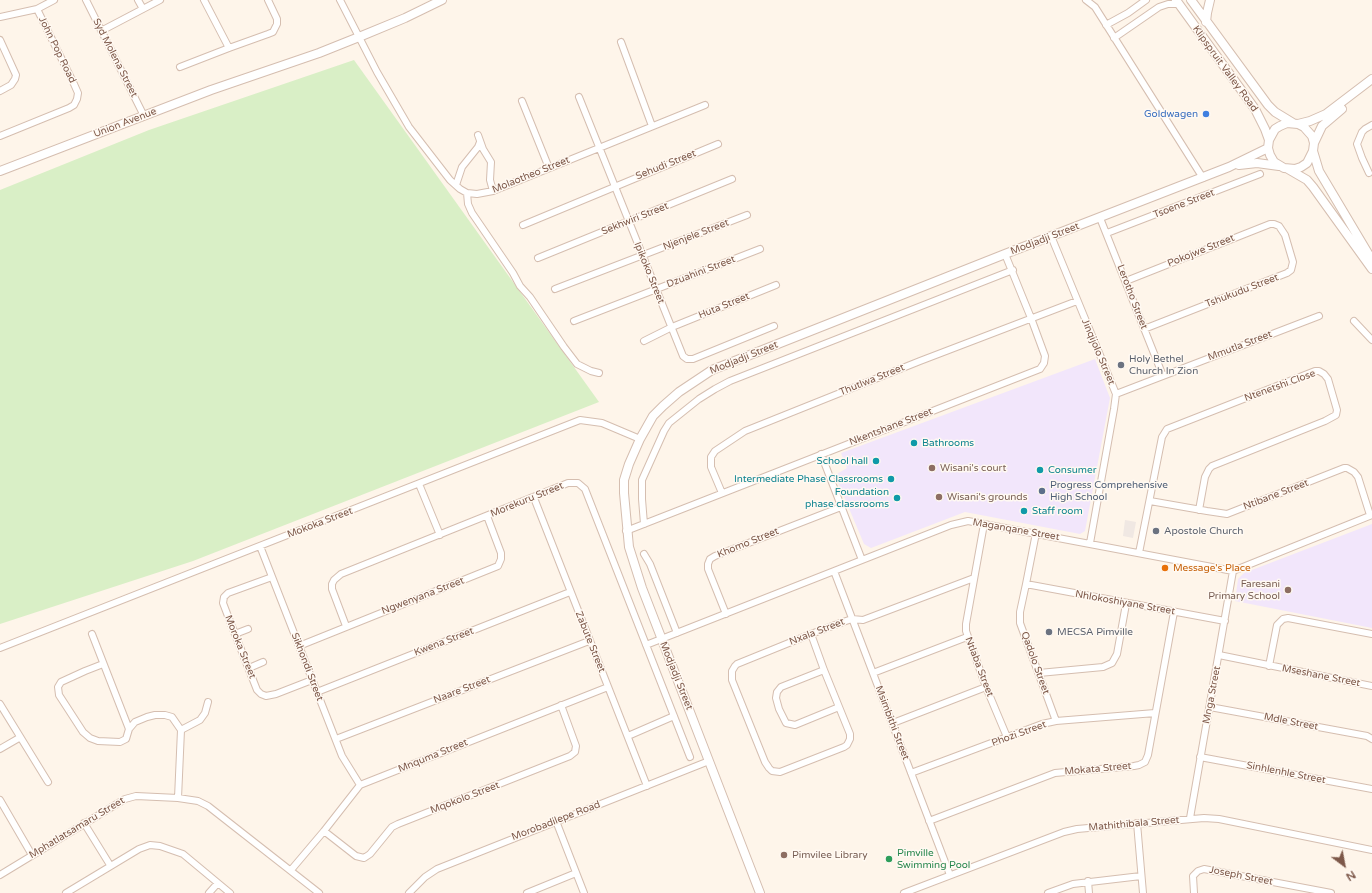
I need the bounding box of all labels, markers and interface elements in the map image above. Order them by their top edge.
street label: John Pop Road [36,15,78,85]
street label: Syd Molena Street [90,17,140,99]
street label: Klipspruit Valley Road [1190,24,1260,114]
street label: Union Avenue [92,105,158,141]
place label: Goldwagen [1144,108,1198,120]
marker: Goldwagen [1201,109,1211,119]
street label: Sehudi Street [634,147,698,183]
street label: Molaotheo Street [490,154,572,196]
street label: Tsoene Street [1152,187,1216,221]
street label: Sekhwiri Street [600,200,670,238]
street label: Njenjele Street [661,217,731,253]
street label: Modjadji Street [1009,220,1081,258]
street label: Pokojwe Street [1166,232,1236,270]
street label: Ipikoko Street [631,240,667,306]
street label: Dzuahini Street [665,253,737,291]
street label: Lerotho Street [1114,263,1150,331]
street label: Tshukudu Street [1204,272,1280,310]
street label: Huta Street [697,290,751,322]
street label: Jinqijolo Street [1079,317,1117,387]
street label: Mmutla Street [1206,328,1274,364]
street label: Modjadji Street [708,339,780,377]
place label: Holy Bethel Church In Zion [1129,353,1198,376]
marker: Holy Bethel Church In Zion [1116,360,1126,370]
street label: Thutlwa Street [838,361,906,399]
street label: Ntenetshi Close [1243,368,1317,404]
street label: Nkentshane Street [848,406,934,448]
place label: Bathrooms [922,437,974,449]
marker: Bathrooms [909,438,919,448]
place label: School hall [816,455,868,467]
marker: School hall [871,456,881,466]
place label: Wisani's court [940,462,1006,474]
marker: Wisani's court [927,463,937,473]
place label: Consumer [1048,464,1097,476]
marker: Consumer [1035,465,1045,475]
place label: Intermediate Phase Classrooms [734,473,883,485]
marker: Intermediate Phase Classrooms [886,474,896,484]
street label: Ntibane Street [1242,477,1310,513]
place label: Progress Comprehensive High School [1050,479,1168,502]
street label: Morekuru Street [489,480,565,520]
place label: Foundation phase classrooms [805,486,889,510]
marker: Progress Comprehensive High School [1037,486,1047,496]
place label: Wisani's grounds [947,491,1027,503]
marker: Wisani's grounds [934,492,944,502]
marker: Foundation phase classrooms [892,493,902,503]
street label: Mokoka Street [286,505,354,541]
place label: Staff room [1032,505,1083,517]
marker: Staff room [1019,506,1029,516]
street label: Maganqane Street [972,516,1060,544]
street label: Khomo Street [715,525,781,561]
place label: Apostole Church [1164,525,1243,537]
marker: Apostole Church [1151,526,1161,536]
place label: Message's Place [1173,562,1251,574]
marker: Message's Place [1160,563,1170,573]
street label: Ngwenyana Street [380,575,466,617]
place label: Faresani Primary School [1208,578,1280,602]
marker: Faresani Primary School [1283,585,1293,595]
street label: Nhlokoshiyane Street [1074,588,1176,618]
street label: Zabute Street [572,610,608,674]
street label: Moroka Street [222,613,258,681]
street label: Nxala Street [788,616,846,648]
street label: Kwena Street [412,625,476,659]
place label: MECSA Pimville [1057,626,1133,638]
marker: MECSA Pimville [1044,627,1054,637]
street label: Qadolo Street [1018,630,1052,696]
street label: Sikhondi Street [288,631,326,703]
street label: Ntlaba Street [962,635,996,699]
street label: Modjadji Street [657,640,695,712]
street label: Mseshane Street [1281,663,1361,689]
street label: Mnga Street [1201,665,1223,725]
street label: Naare Street [432,674,492,706]
street label: Msimbithi Street [872,684,912,762]
street label: Mdle Street [1263,711,1319,733]
street label: Phozi Street [990,719,1048,749]
street label: Mnquma Street [396,737,470,775]
street label: Sinhlenhle Street [1245,759,1327,787]
street label: Mokata Street [1064,760,1132,778]
street label: Mqokolo Street [429,779,501,817]
street label: Mphatlatsamaru Street [27,795,127,861]
street label: Morobadilepe Road [510,799,602,843]
street label: Mathithibala Street [1088,814,1180,834]
north arrow [1324,845,1364,885]
place label: Pimville Swimming Pool [897,847,970,870]
place label: Pimvilee Library [792,849,868,861]
marker: Pimvilee Library [779,850,789,860]
marker: Pimville Swimming Pool [884,854,894,864]
street label: Joseph Street [1208,864,1274,888]
text: N [1343,868,1358,883]

